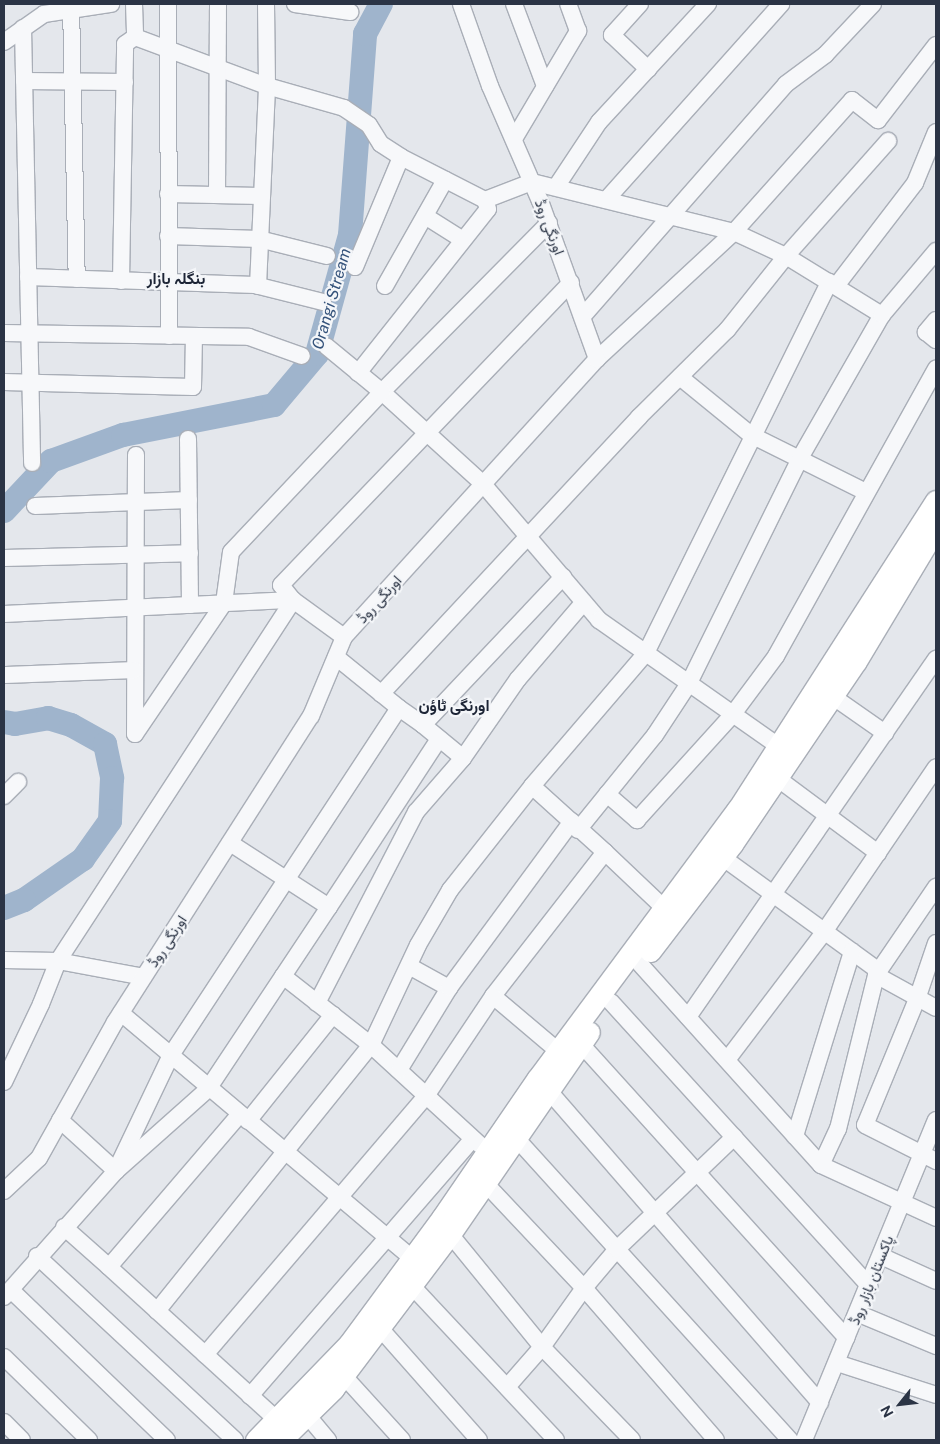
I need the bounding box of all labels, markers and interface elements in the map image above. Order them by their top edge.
street label: اورنگی روڈ [531,197,569,257]
water label: Orangi Stream [308,246,356,352]
district label: بنگلہ بازار [147,269,205,289]
street label: اورنگی روڈ [353,571,405,627]
district label: اورنگی ٹاؤن [418,696,490,716]
street label: اورنگی روڈ [144,912,190,970]
street label: پاکستان بازار روڈ [845,1233,897,1327]
north arrow [875,1379,925,1429]
text: N [877,1403,897,1420]

